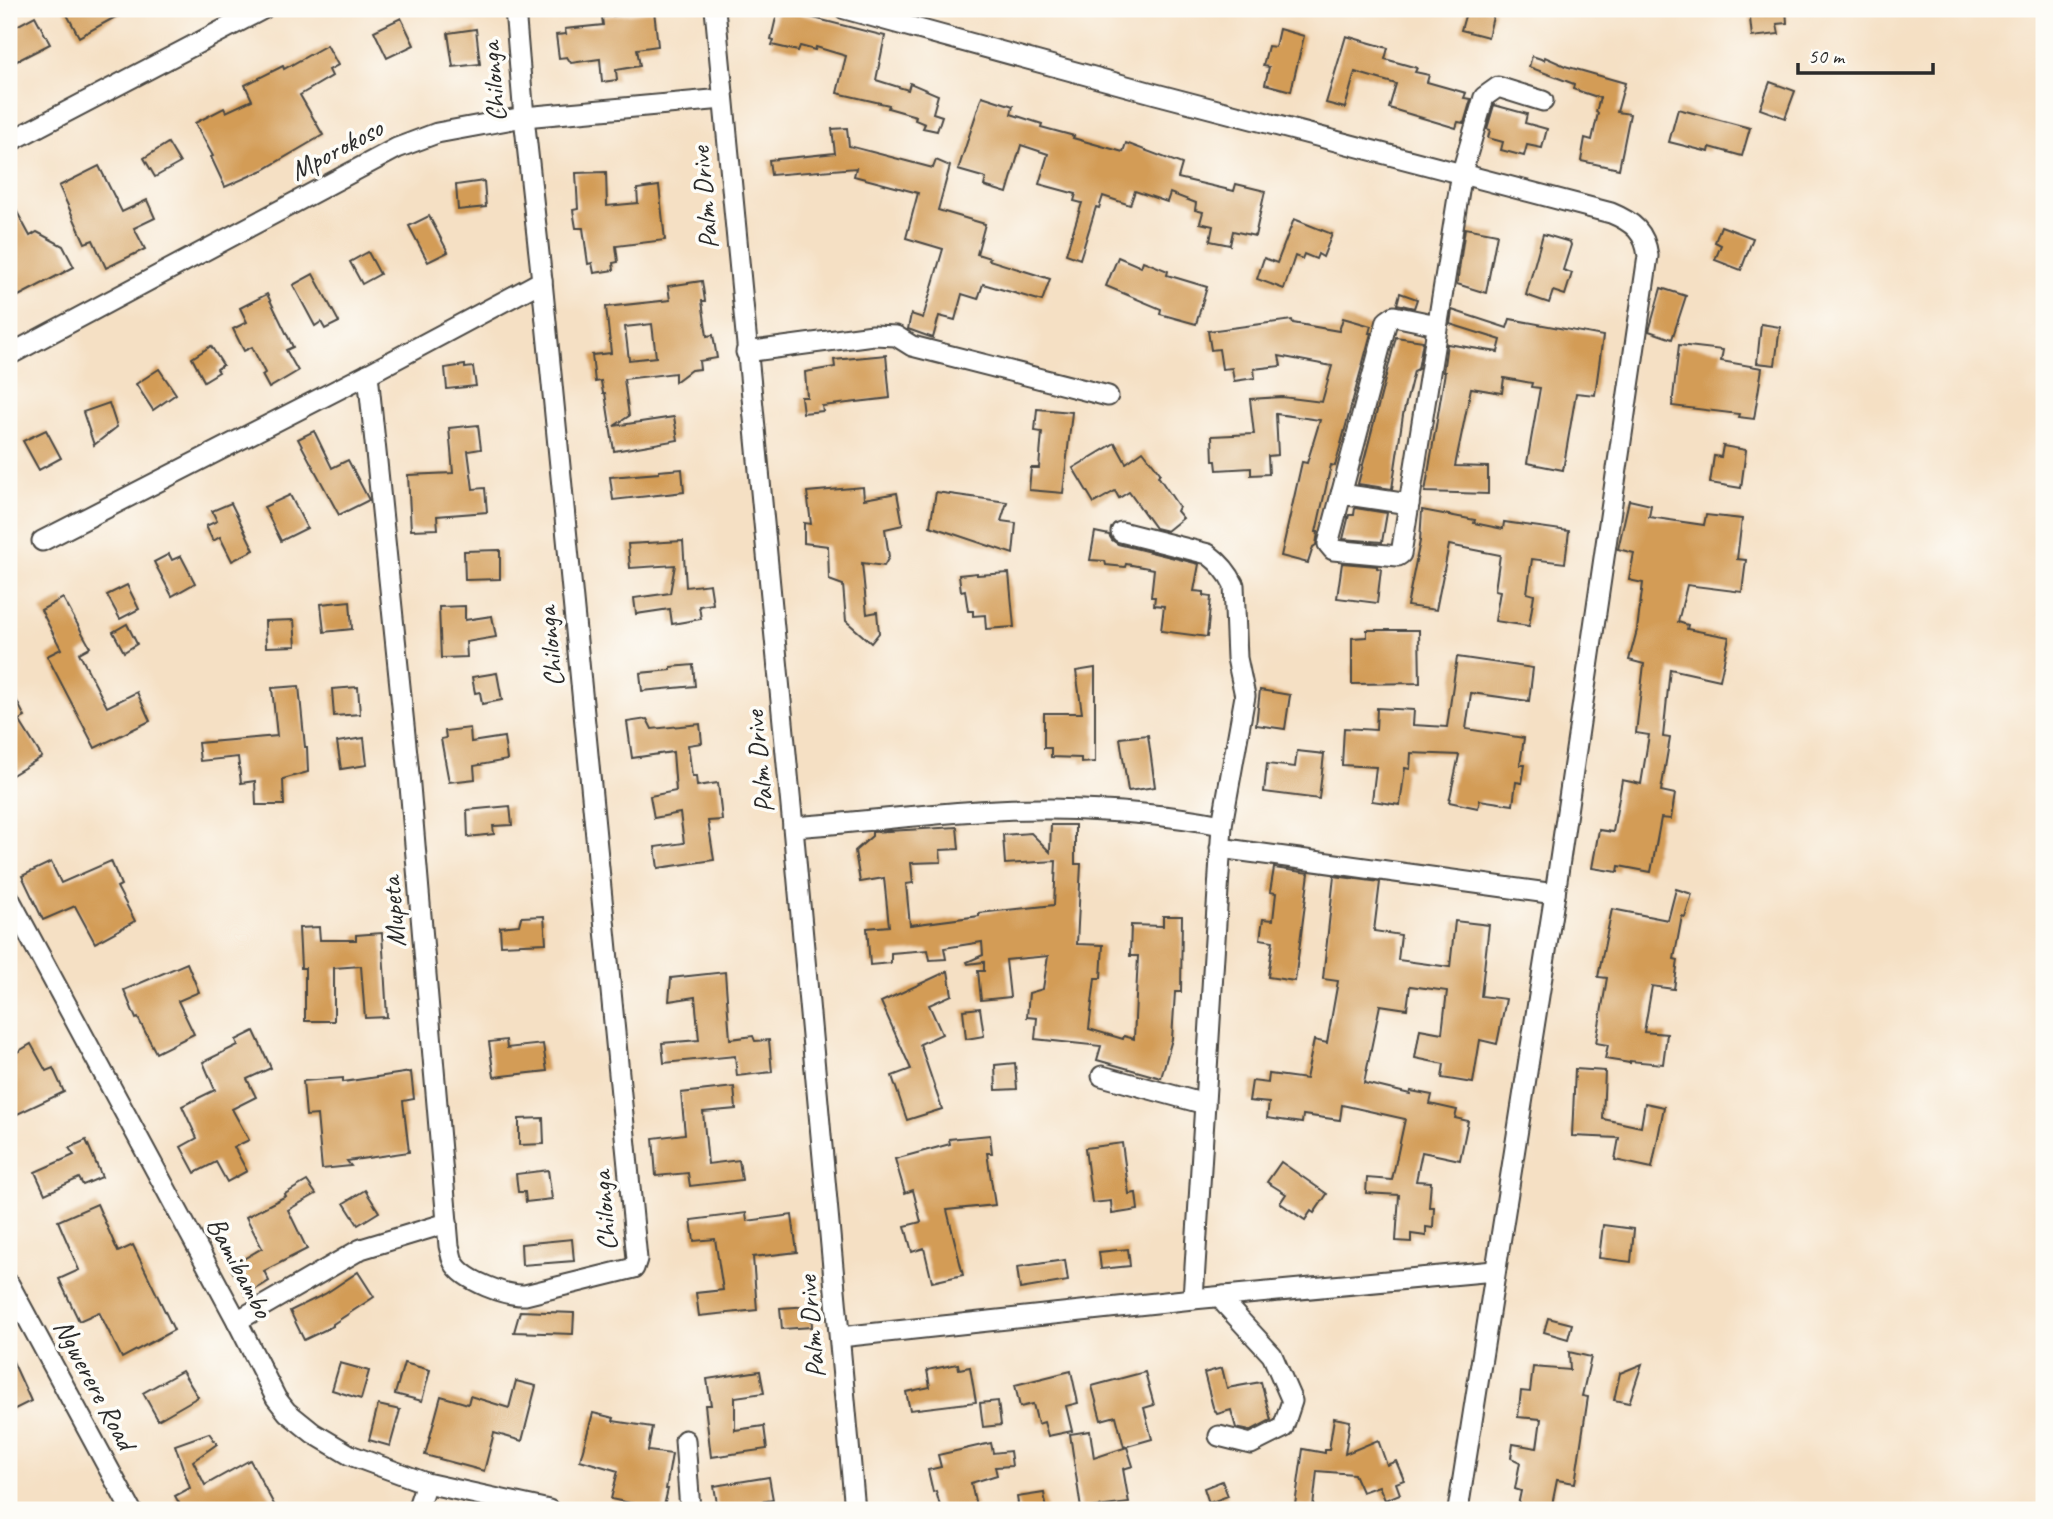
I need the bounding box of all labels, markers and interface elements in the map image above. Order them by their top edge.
scale bar [1798,32,1932,76]
street label: Chilonga [472,38,514,123]
text: 50 m [1808,43,1846,69]
street label: Mporokoso [283,109,390,188]
street label: Palm Drive [682,143,726,251]
street label: Chilonga [528,603,572,689]
street label: Palm Drive [736,707,782,815]
street label: Mupeta [372,873,414,949]
street label: Chilonga [583,1167,625,1252]
street label: Bamibambo [199,1211,282,1325]
street label: Palm Drive [789,1272,833,1380]
street label: Ngwerere Road [46,1313,146,1459]

